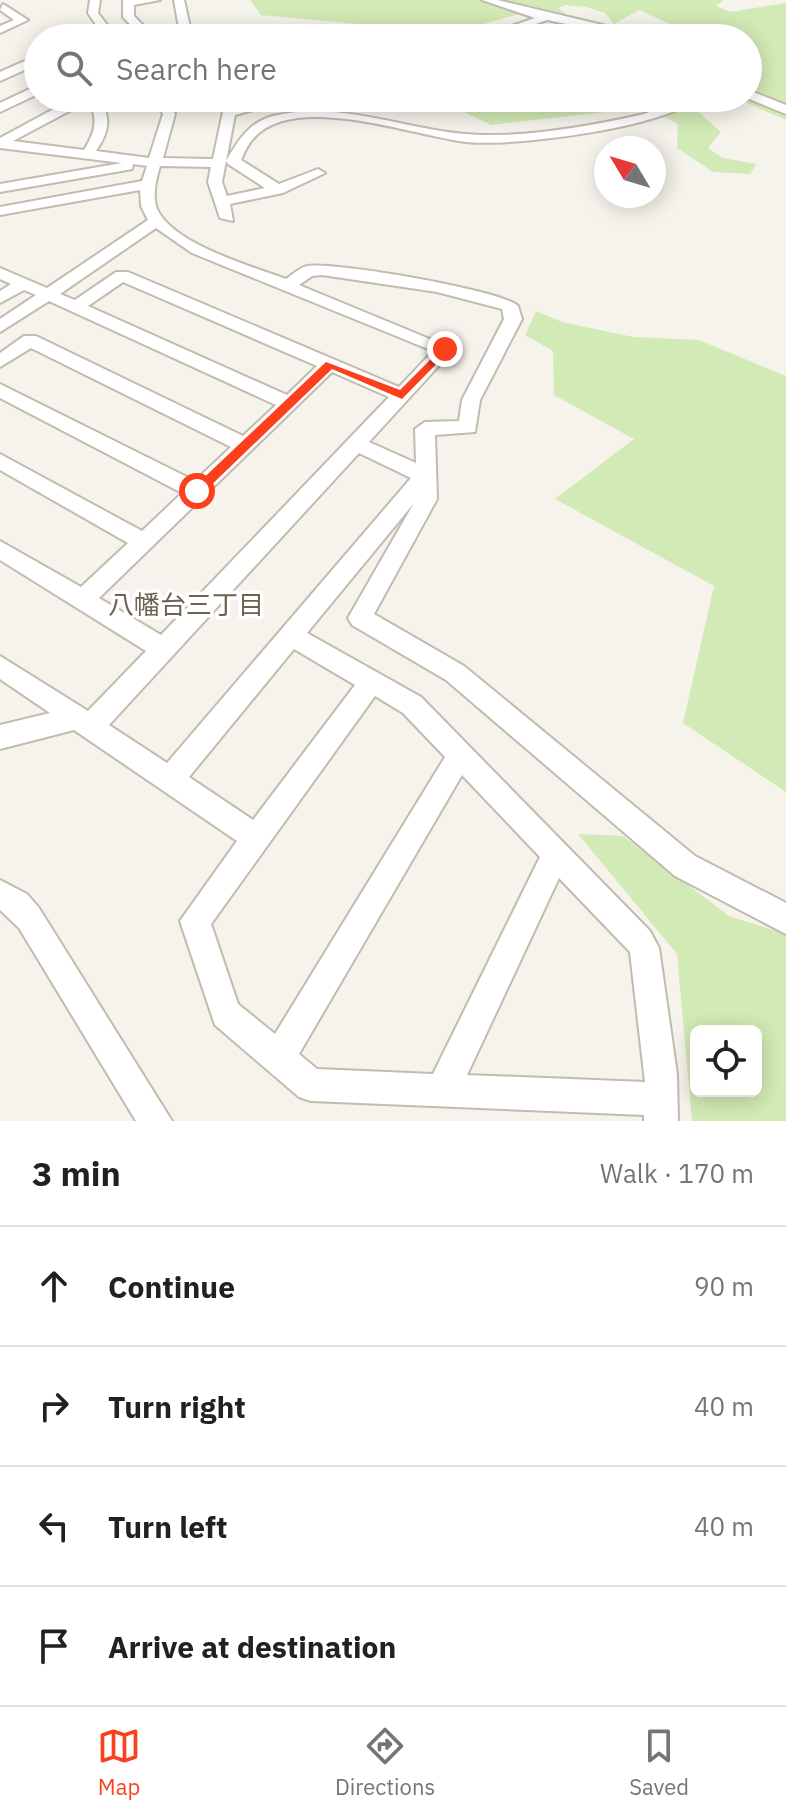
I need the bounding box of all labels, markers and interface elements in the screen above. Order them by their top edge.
search box [24,24,762,112]
icon: search [52,46,96,90]
text: Search here [116,49,277,88]
north arrow [594,136,666,208]
route end [427,331,463,367]
route start [179,473,215,509]
district label: 八幡台三丁目 [108,587,264,621]
map controls [690,1025,762,1097]
button: locate [690,1025,762,1097]
text: 3 min [32,1151,121,1195]
text: Walk · 170 m [600,1156,754,1190]
icon: ahead [32,1264,76,1308]
text: Continue [108,1267,235,1306]
text: 90 m [694,1269,754,1303]
icon: right [32,1384,76,1428]
text: Turn right [108,1387,246,1426]
text: 40 m [694,1389,754,1423]
icon: left [32,1504,76,1548]
text: Turn left [108,1507,227,1546]
text: 40 m [694,1509,754,1543]
icon: arrive [32,1624,76,1668]
text: Arrive at destination [108,1627,396,1666]
tab: Map [97,1724,141,1801]
tab: Directions [335,1724,435,1801]
tab: Saved [629,1724,689,1801]

